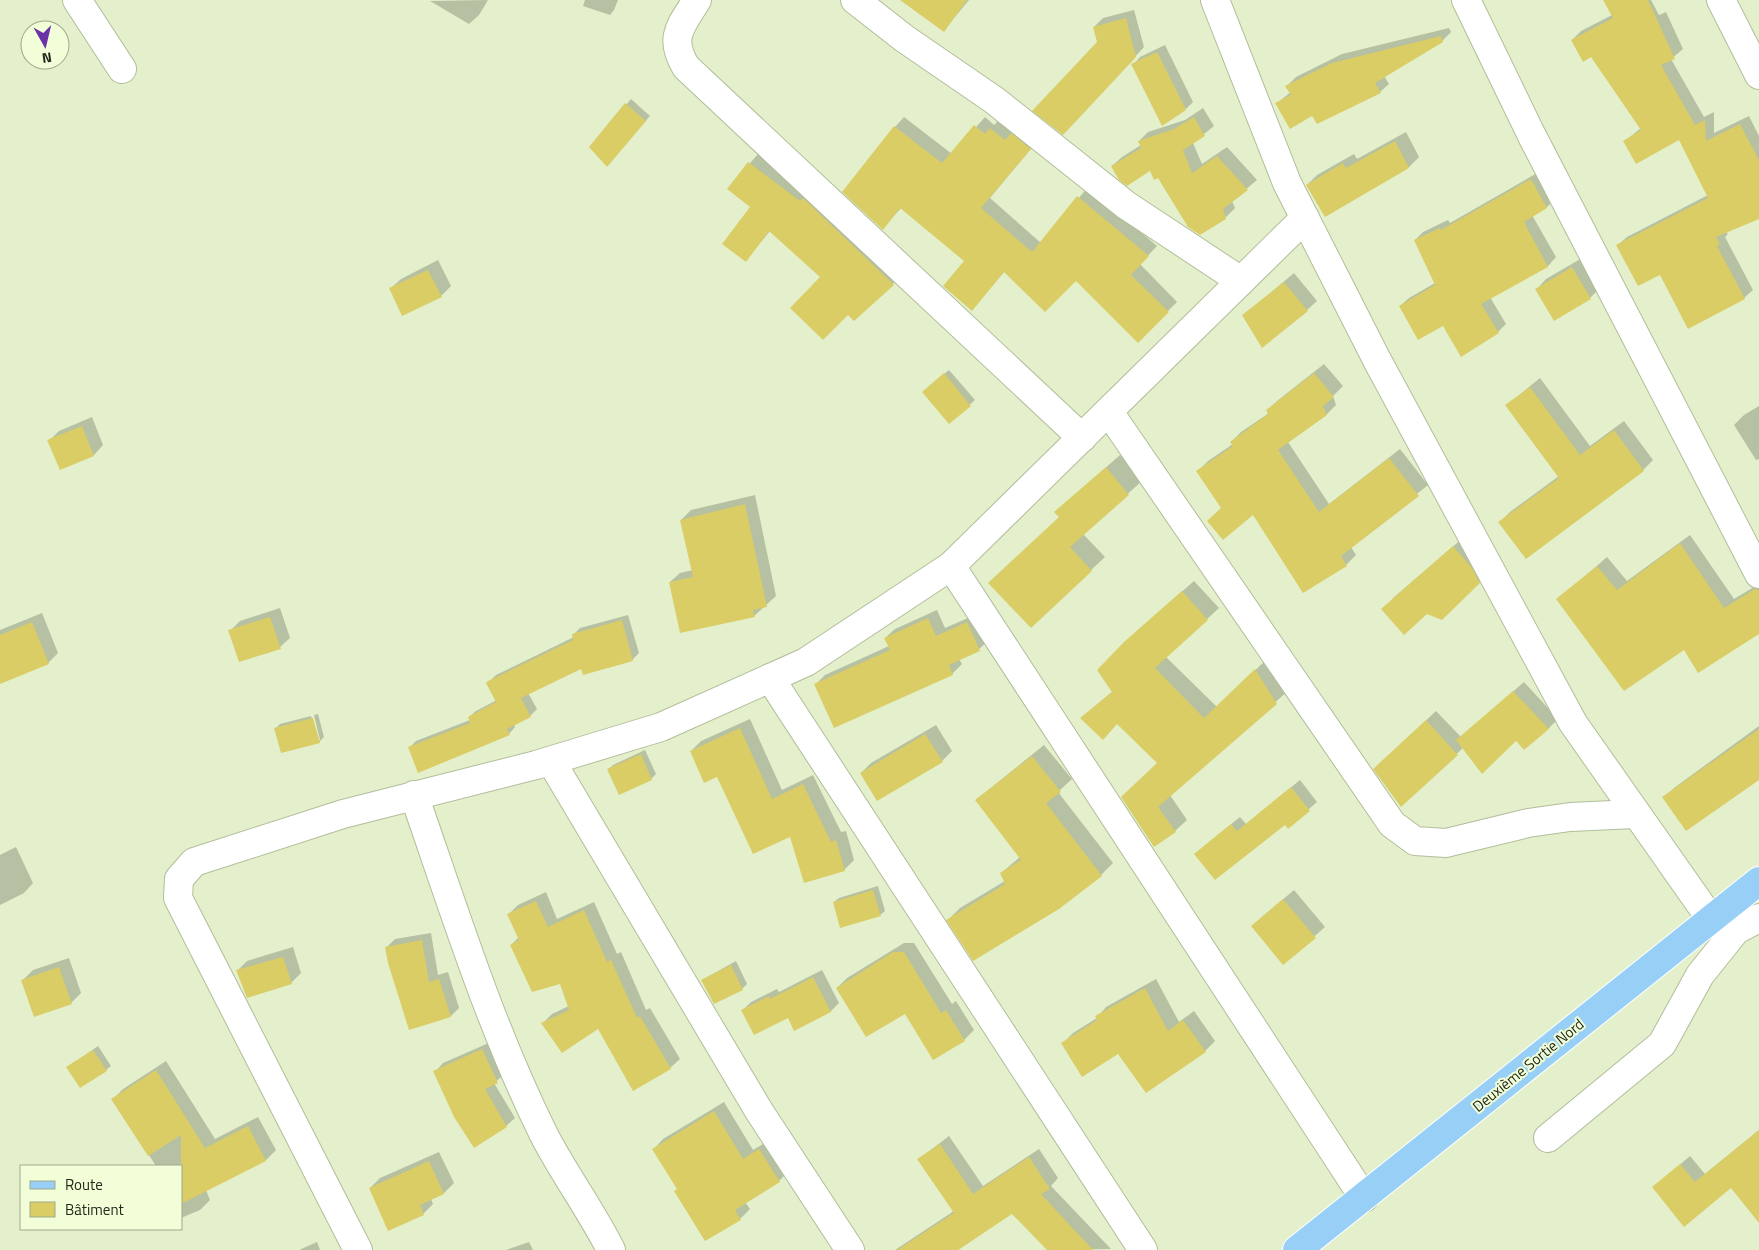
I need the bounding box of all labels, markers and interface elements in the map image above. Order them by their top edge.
north arrow [20,20,70,70]
text: N [41,47,53,69]
street label: Deuxième Sortie Nord [1467,1013,1589,1117]
legend [20,1165,182,1230]
text: Route [65,1173,103,1196]
text: Bâtiment [65,1198,124,1221]

